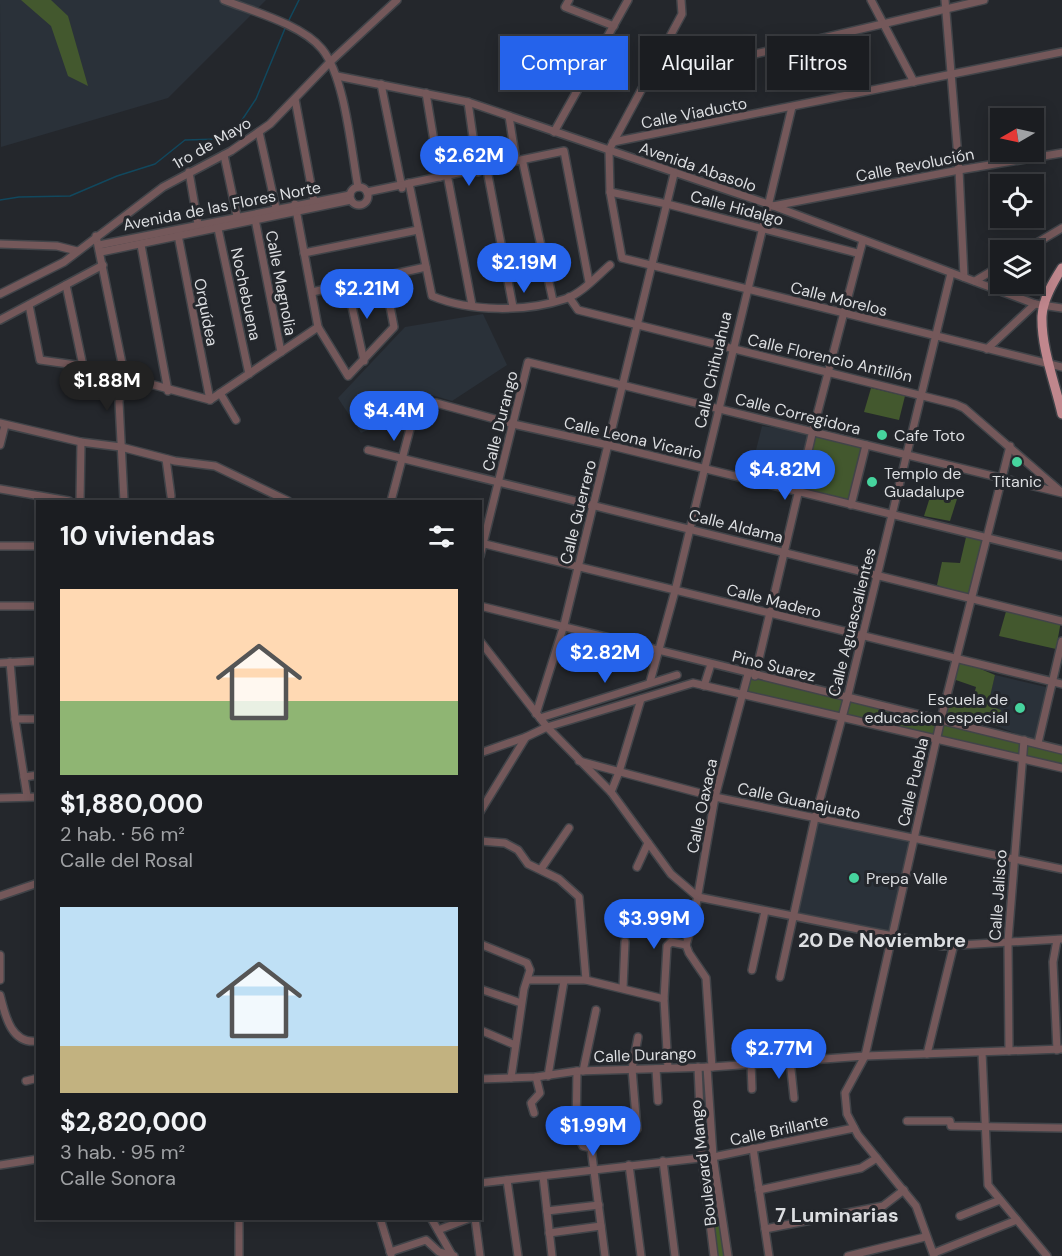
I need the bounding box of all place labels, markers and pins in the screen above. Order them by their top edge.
pin: $2.62M [420,136,518,187]
pin: $2.19M [475,243,573,294]
pin: $2.21M [318,269,416,320]
pin: $1.88M [58,361,156,412]
pin: $4.4M [352,391,436,442]
place label: Cafe Toto [894,425,965,446]
marker: Cafe Toto [875,428,889,442]
pin: $4.82M [736,450,834,501]
marker: Titanic [1010,455,1024,469]
place label: Templo de Guadalupe [884,463,965,502]
place label: Titanic [992,471,1042,492]
marker: Templo de Guadalupe [865,475,879,489]
pin: $2.82M [556,633,654,684]
place label: Escuela de educacion especial [864,689,1008,728]
marker: Escuela de educacion especial [1013,701,1027,715]
place label: Prepa Valle [866,868,948,889]
marker: Prepa Valle [847,871,861,885]
pin: $3.99M [605,899,703,950]
pin: $2.77M [730,1029,828,1080]
pin: $1.99M [544,1106,642,1157]

